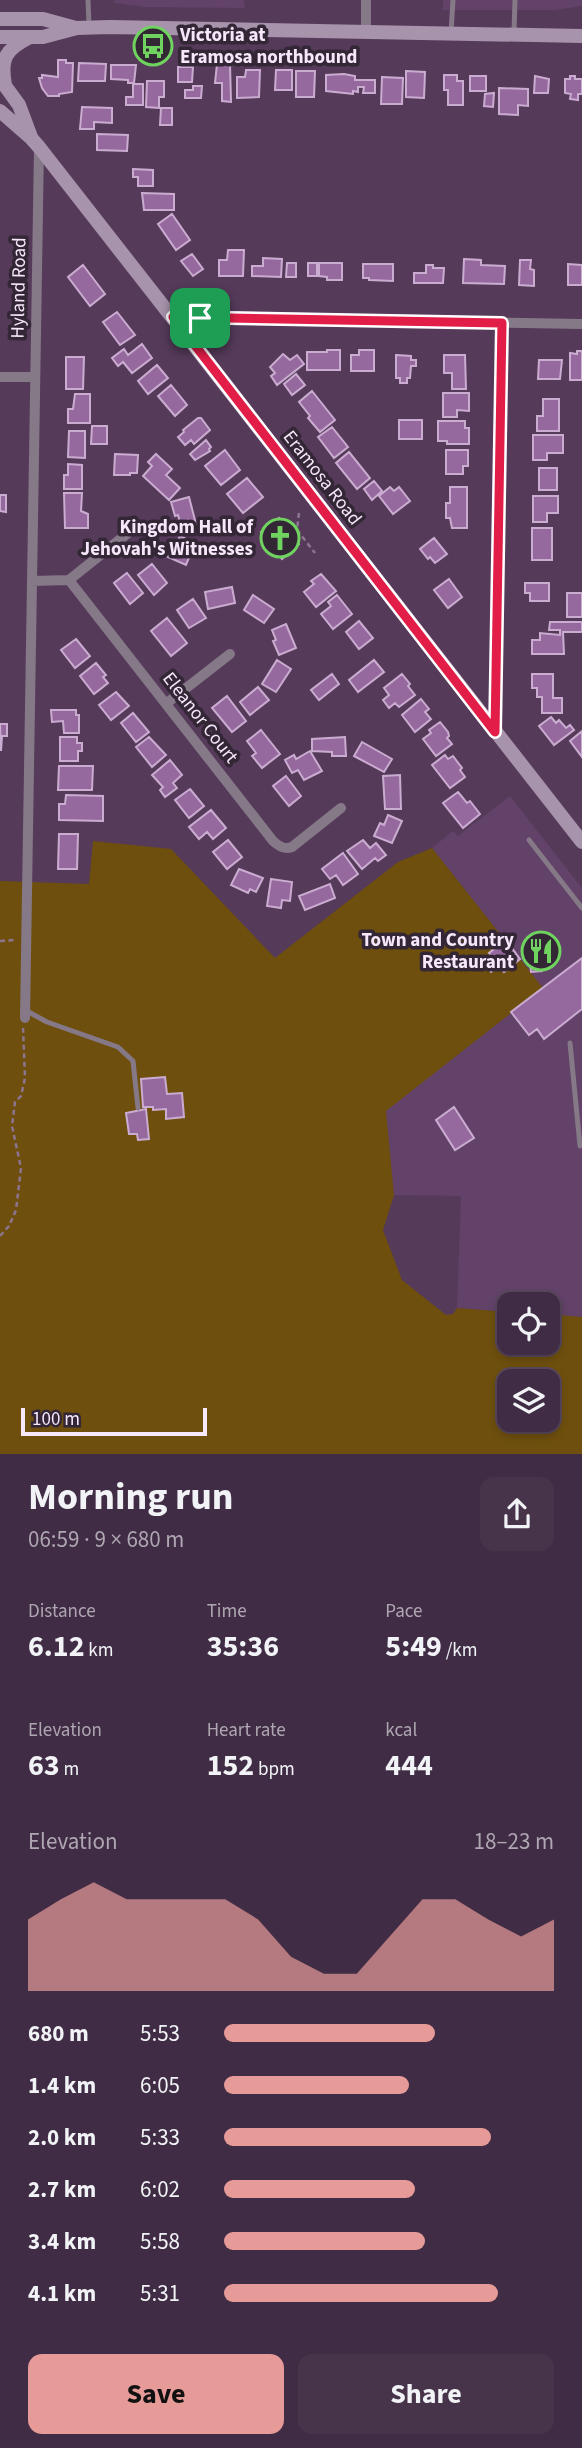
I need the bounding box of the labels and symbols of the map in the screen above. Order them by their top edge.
place label: Victoria at Eramosa northbound [179,22,358,71]
bus stop icon: Victoria at Eramosa northbound [132,25,174,67]
street label: Hyland Road [5,237,33,339]
pin [170,288,230,348]
street label: Eramosa Road [276,425,368,531]
place label: Kingdom Hall of Jehovah's Witnesses [81,514,255,563]
church icon: Kingdom Hall of Jehovah's Witnesses [259,517,301,559]
street label: Eleanor Court [156,667,245,770]
place label: Town and Country Restaurant [361,927,514,976]
restaurant icon: Town and Country Restaurant [520,930,562,972]
scale bar [21,1405,206,1437]

